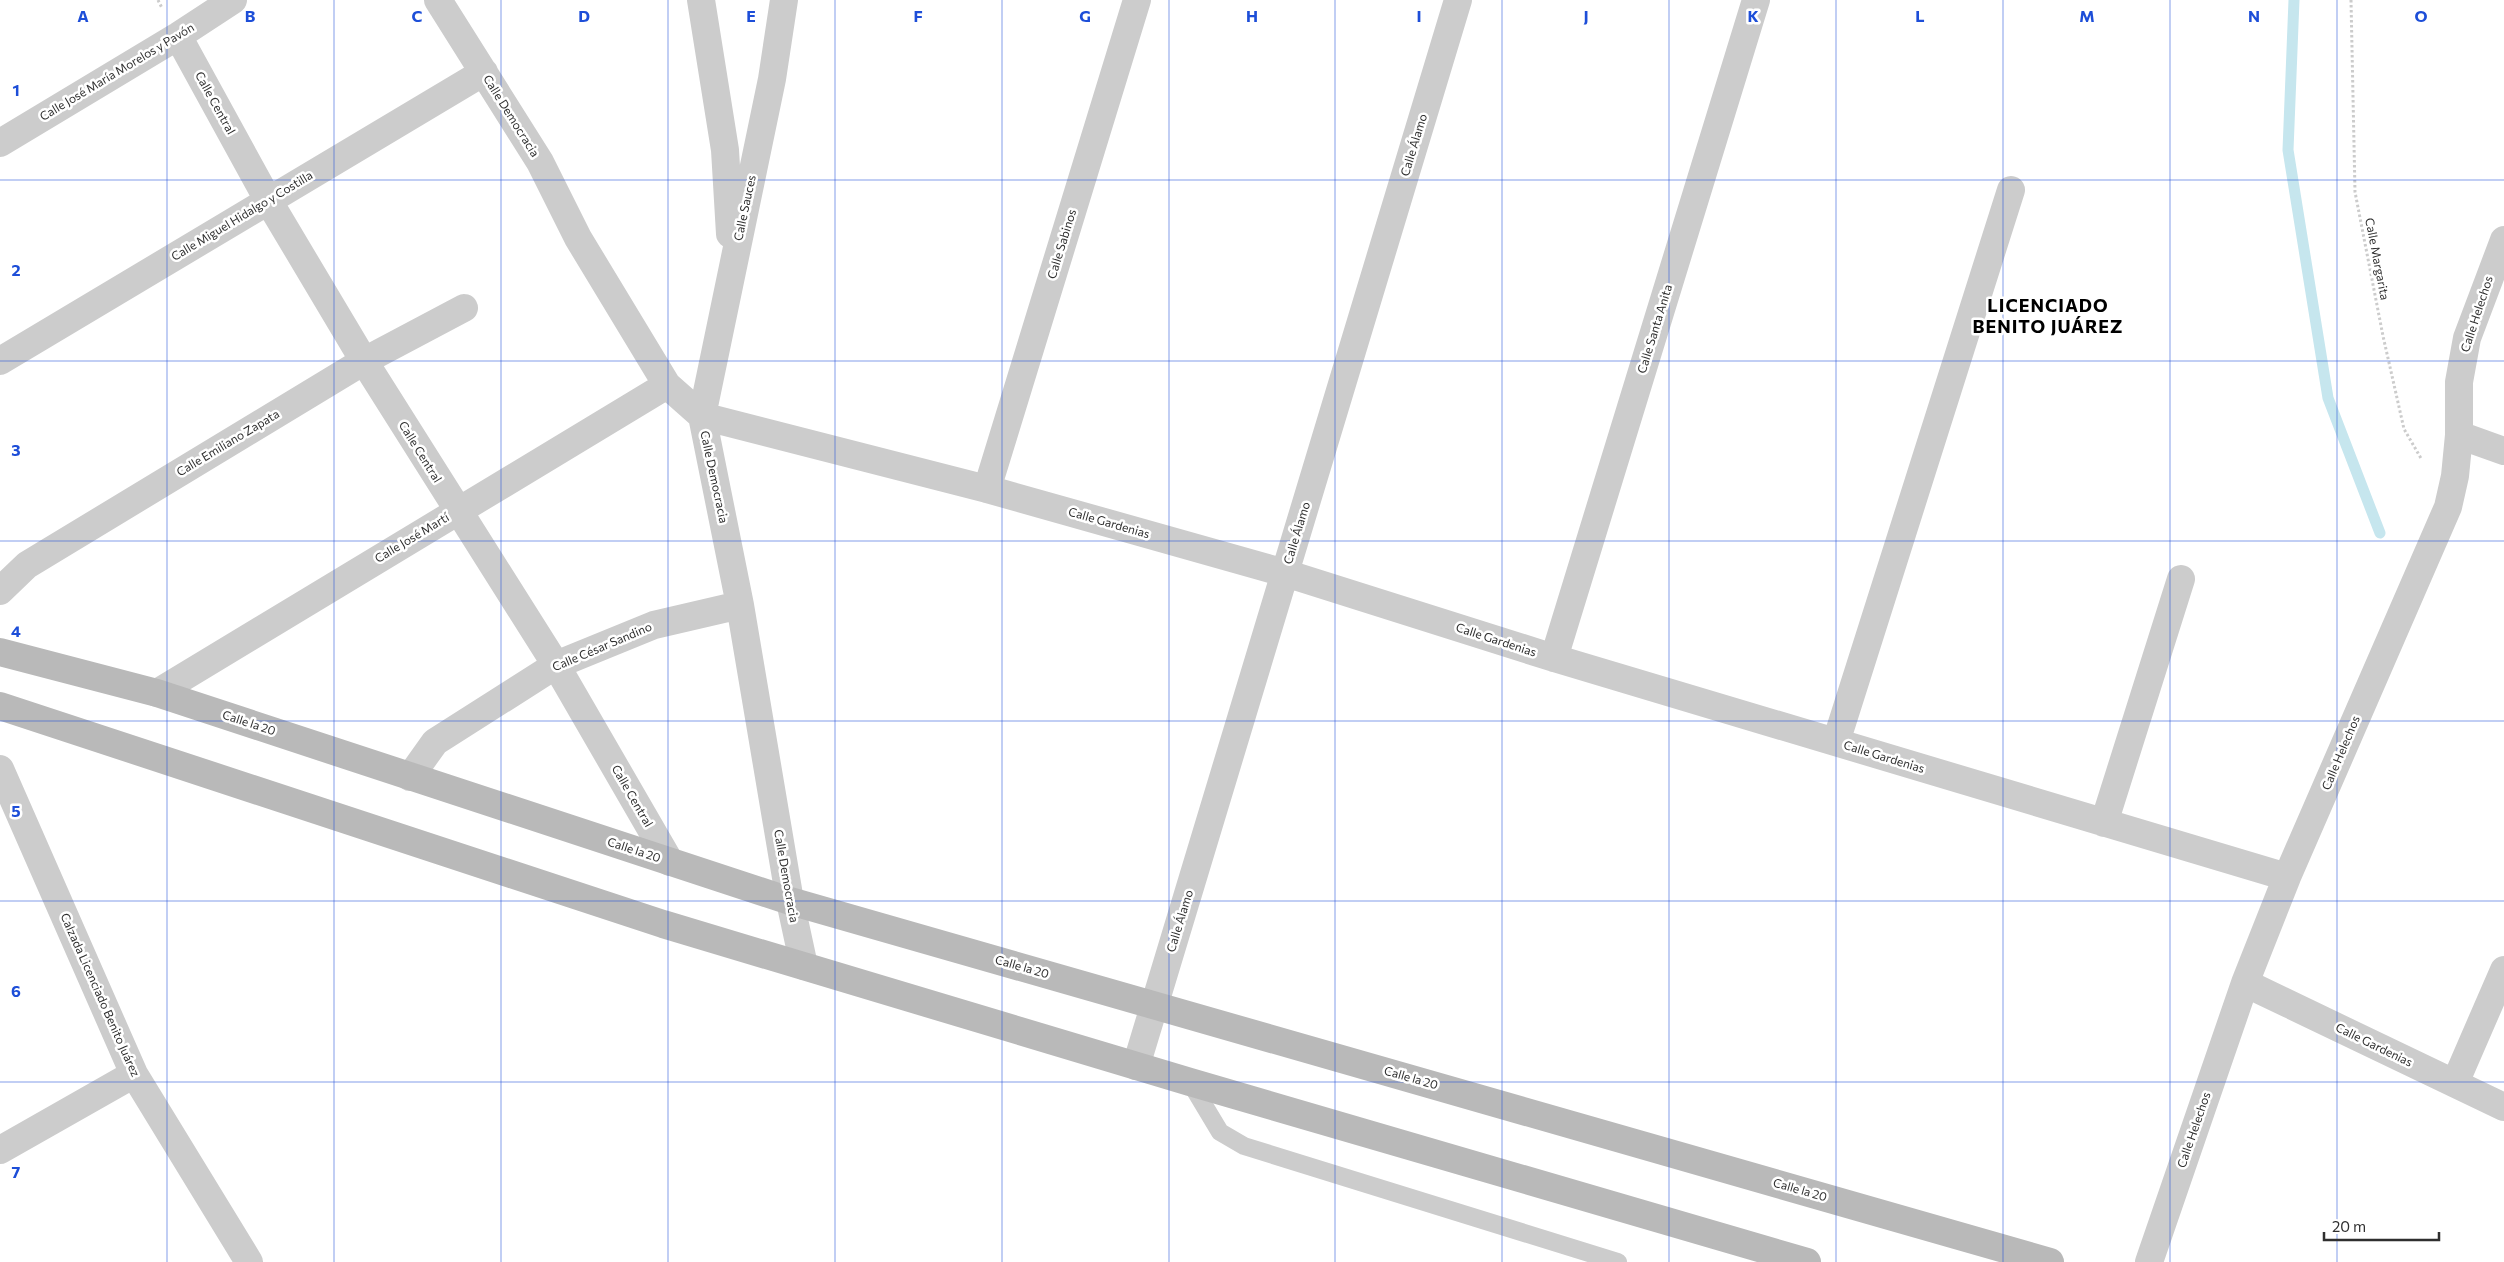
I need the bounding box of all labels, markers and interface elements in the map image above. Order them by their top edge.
text: A [77,6,89,25]
text: B [245,6,256,25]
text: C [412,6,423,25]
text: D [578,6,590,25]
text: E [746,6,756,25]
text: F [913,6,923,25]
text: G [1079,6,1091,25]
text: H [1246,6,1258,25]
text: I [1416,6,1422,25]
text: J [1583,6,1589,25]
text: K [1747,6,1759,25]
text: L [1915,6,1925,25]
text: M [2079,6,2095,25]
text: N [2248,6,2260,25]
text: O [2414,6,2428,25]
street label: Calle José María Morelos y Pavón [37,19,197,124]
street label: Calle Central [193,69,239,136]
street label: Calle Democracia [481,72,543,159]
text: 1 [12,80,20,99]
street label: Calle Álamo [1397,112,1429,178]
street label: Calle Miguel Hidalgo y Costilla [168,167,315,263]
street label: Calle Sauces [730,174,758,242]
street label: Calle Sabinos [1044,207,1078,280]
street label: Calle Margarita [2363,217,2393,301]
text: 2 [11,260,21,279]
street label: Calle Helechos [2457,274,2495,354]
street label: Calle Santa Anita [1634,283,1674,375]
district label: LICENCIADO BENITO JUÁREZ [1973,294,2123,337]
street label: Calle Emiliano Zapata [173,406,281,478]
street label: Calle Central [396,418,445,485]
street label: Calle Democracia [698,429,732,524]
text: 3 [11,440,21,459]
street label: Calle Álamo [1280,500,1312,566]
street label: Calle Gardenias [1067,504,1152,540]
street label: Calle José Martí [372,509,453,566]
street label: Calle César Sandino [550,619,654,673]
street label: Calle Gardenias [1454,619,1538,659]
text: 4 [11,621,21,640]
street label: Calle la 20 [221,707,278,737]
street label: Calle Helechos [2318,713,2362,792]
street label: Calle Gardenias [1842,737,1926,775]
street label: Calle Central [609,762,656,829]
text: 5 [11,801,21,820]
street label: Calle Democracia [772,828,802,923]
street label: Calle la 20 [606,834,663,864]
street label: Calle Álamo [1163,888,1195,954]
street label: Calzada Licenciado Benito Juárez [57,911,143,1079]
street label: Calle la 20 [994,952,1051,980]
text: 6 [11,981,21,1000]
street label: Calle Gardenias [2334,1019,2415,1069]
street label: Calle la 20 [1383,1063,1440,1091]
street label: Calle Helechos [2174,1090,2213,1169]
text: 7 [12,1162,21,1181]
street label: Calle la 20 [1772,1175,1829,1203]
scale bar [2324,1210,2439,1242]
text: 20 m [2332,1217,2366,1235]

